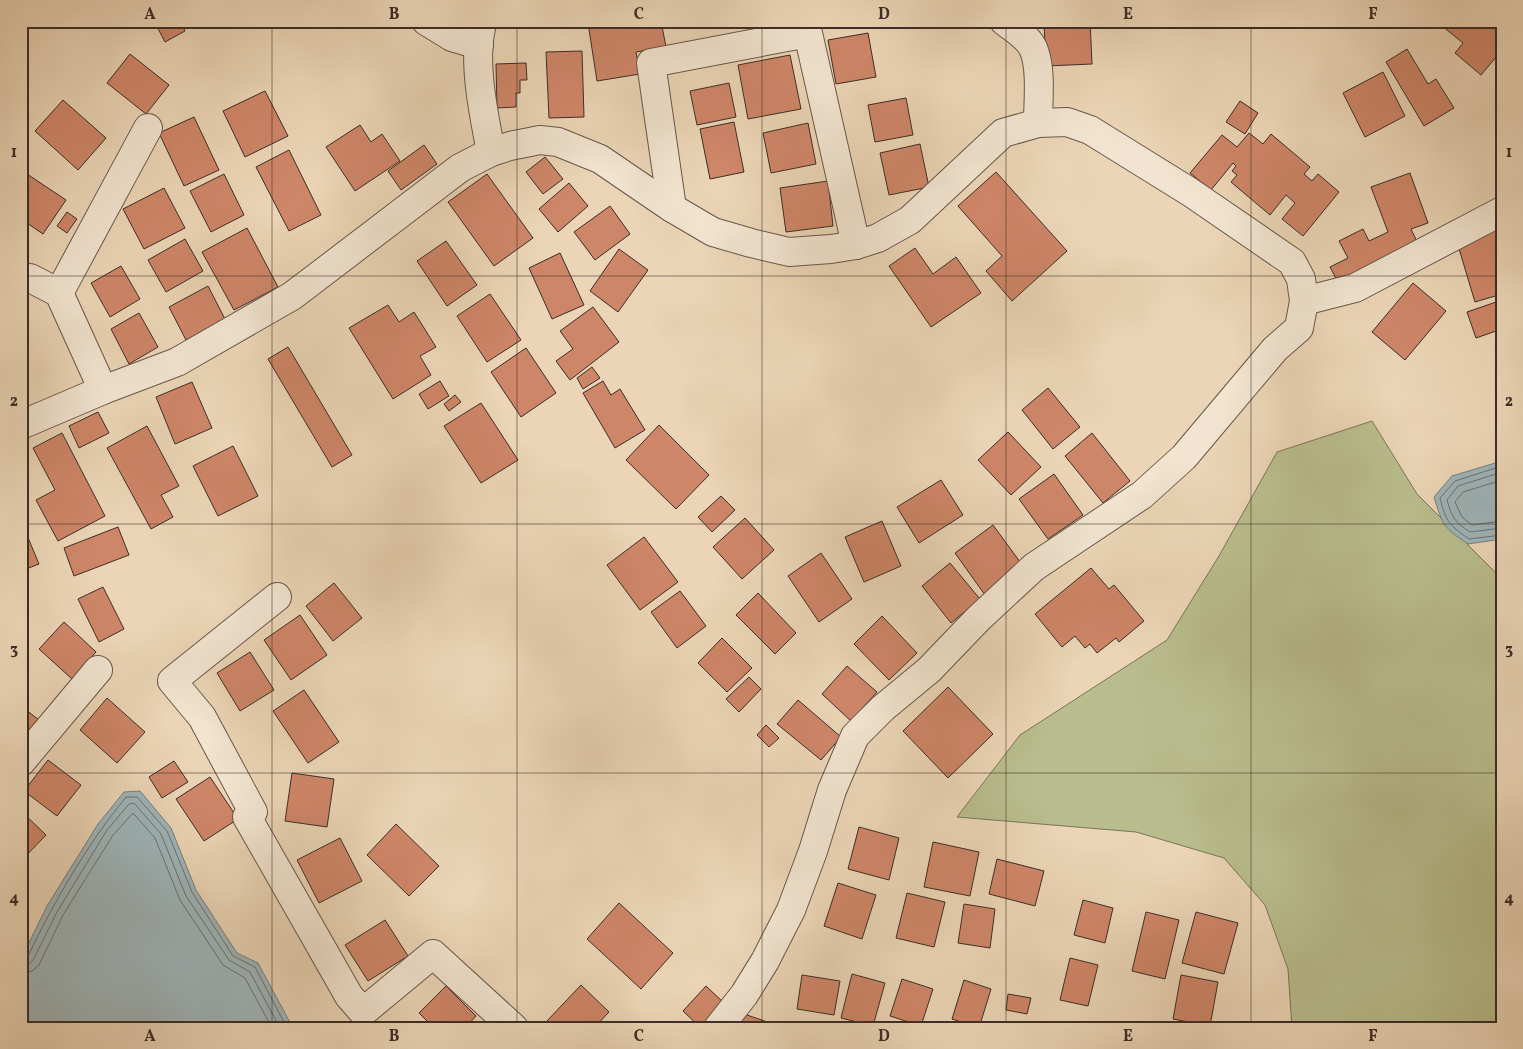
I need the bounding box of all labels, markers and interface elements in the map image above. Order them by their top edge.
text: A [144,4,156,26]
text: B [389,4,400,26]
text: C [634,4,644,26]
text: D [878,4,890,26]
text: E [1123,4,1133,26]
text: F [1368,4,1378,26]
text: 1 [11,142,17,164]
text: 1 [1506,142,1512,164]
text: 2 [10,391,18,413]
text: 2 [1505,391,1513,413]
text: 3 [10,639,18,661]
text: 3 [1505,639,1513,661]
text: 4 [9,888,19,910]
text: 4 [1504,888,1514,910]
text: A [144,1026,156,1048]
text: B [389,1026,400,1048]
text: C [634,1026,644,1048]
text: D [878,1026,890,1048]
text: E [1123,1026,1133,1048]
text: F [1368,1026,1378,1048]

